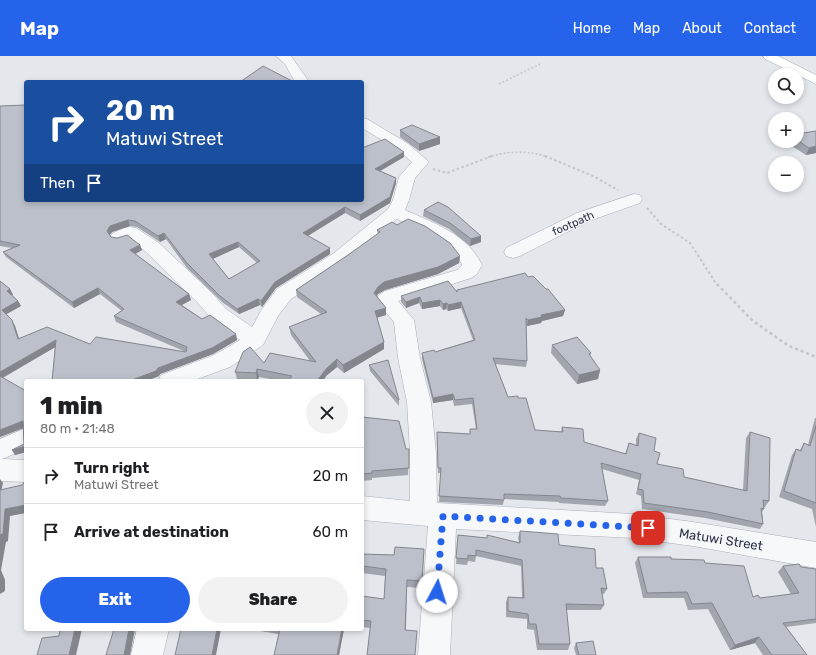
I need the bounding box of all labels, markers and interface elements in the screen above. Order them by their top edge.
text: Map [20,17,59,40]
text: Home [573,20,611,37]
text: Map [633,20,660,37]
text: About [682,20,722,37]
text: Contact [744,20,796,37]
map controls [768,68,804,192]
button: search [768,68,804,104]
text: 20 m [106,94,175,127]
icon: right [40,96,92,148]
button: + [768,112,804,148]
text: Matuwi Street [106,128,223,150]
button: − [768,156,804,192]
icon: arrive [83,172,105,194]
text: Then [40,174,75,192]
street label: footpath [550,208,596,238]
text: 1 min [40,392,103,420]
button: close [306,392,348,434]
text: 80 m · 21:48 [40,421,115,436]
text: Turn right [74,459,149,477]
icon: right [40,465,62,487]
text: 20 m [313,467,348,485]
text: Matuwi Street [74,477,159,492]
pin [631,511,665,545]
icon: arrive [637,517,659,539]
icon: arrive [40,521,62,543]
text: Arrive at destination [74,523,229,541]
text: 60 m [312,523,348,541]
street label: Matuwi Street [678,525,764,554]
position arrow [416,571,458,613]
button: Exit [40,577,190,623]
button: Share [198,577,348,623]

